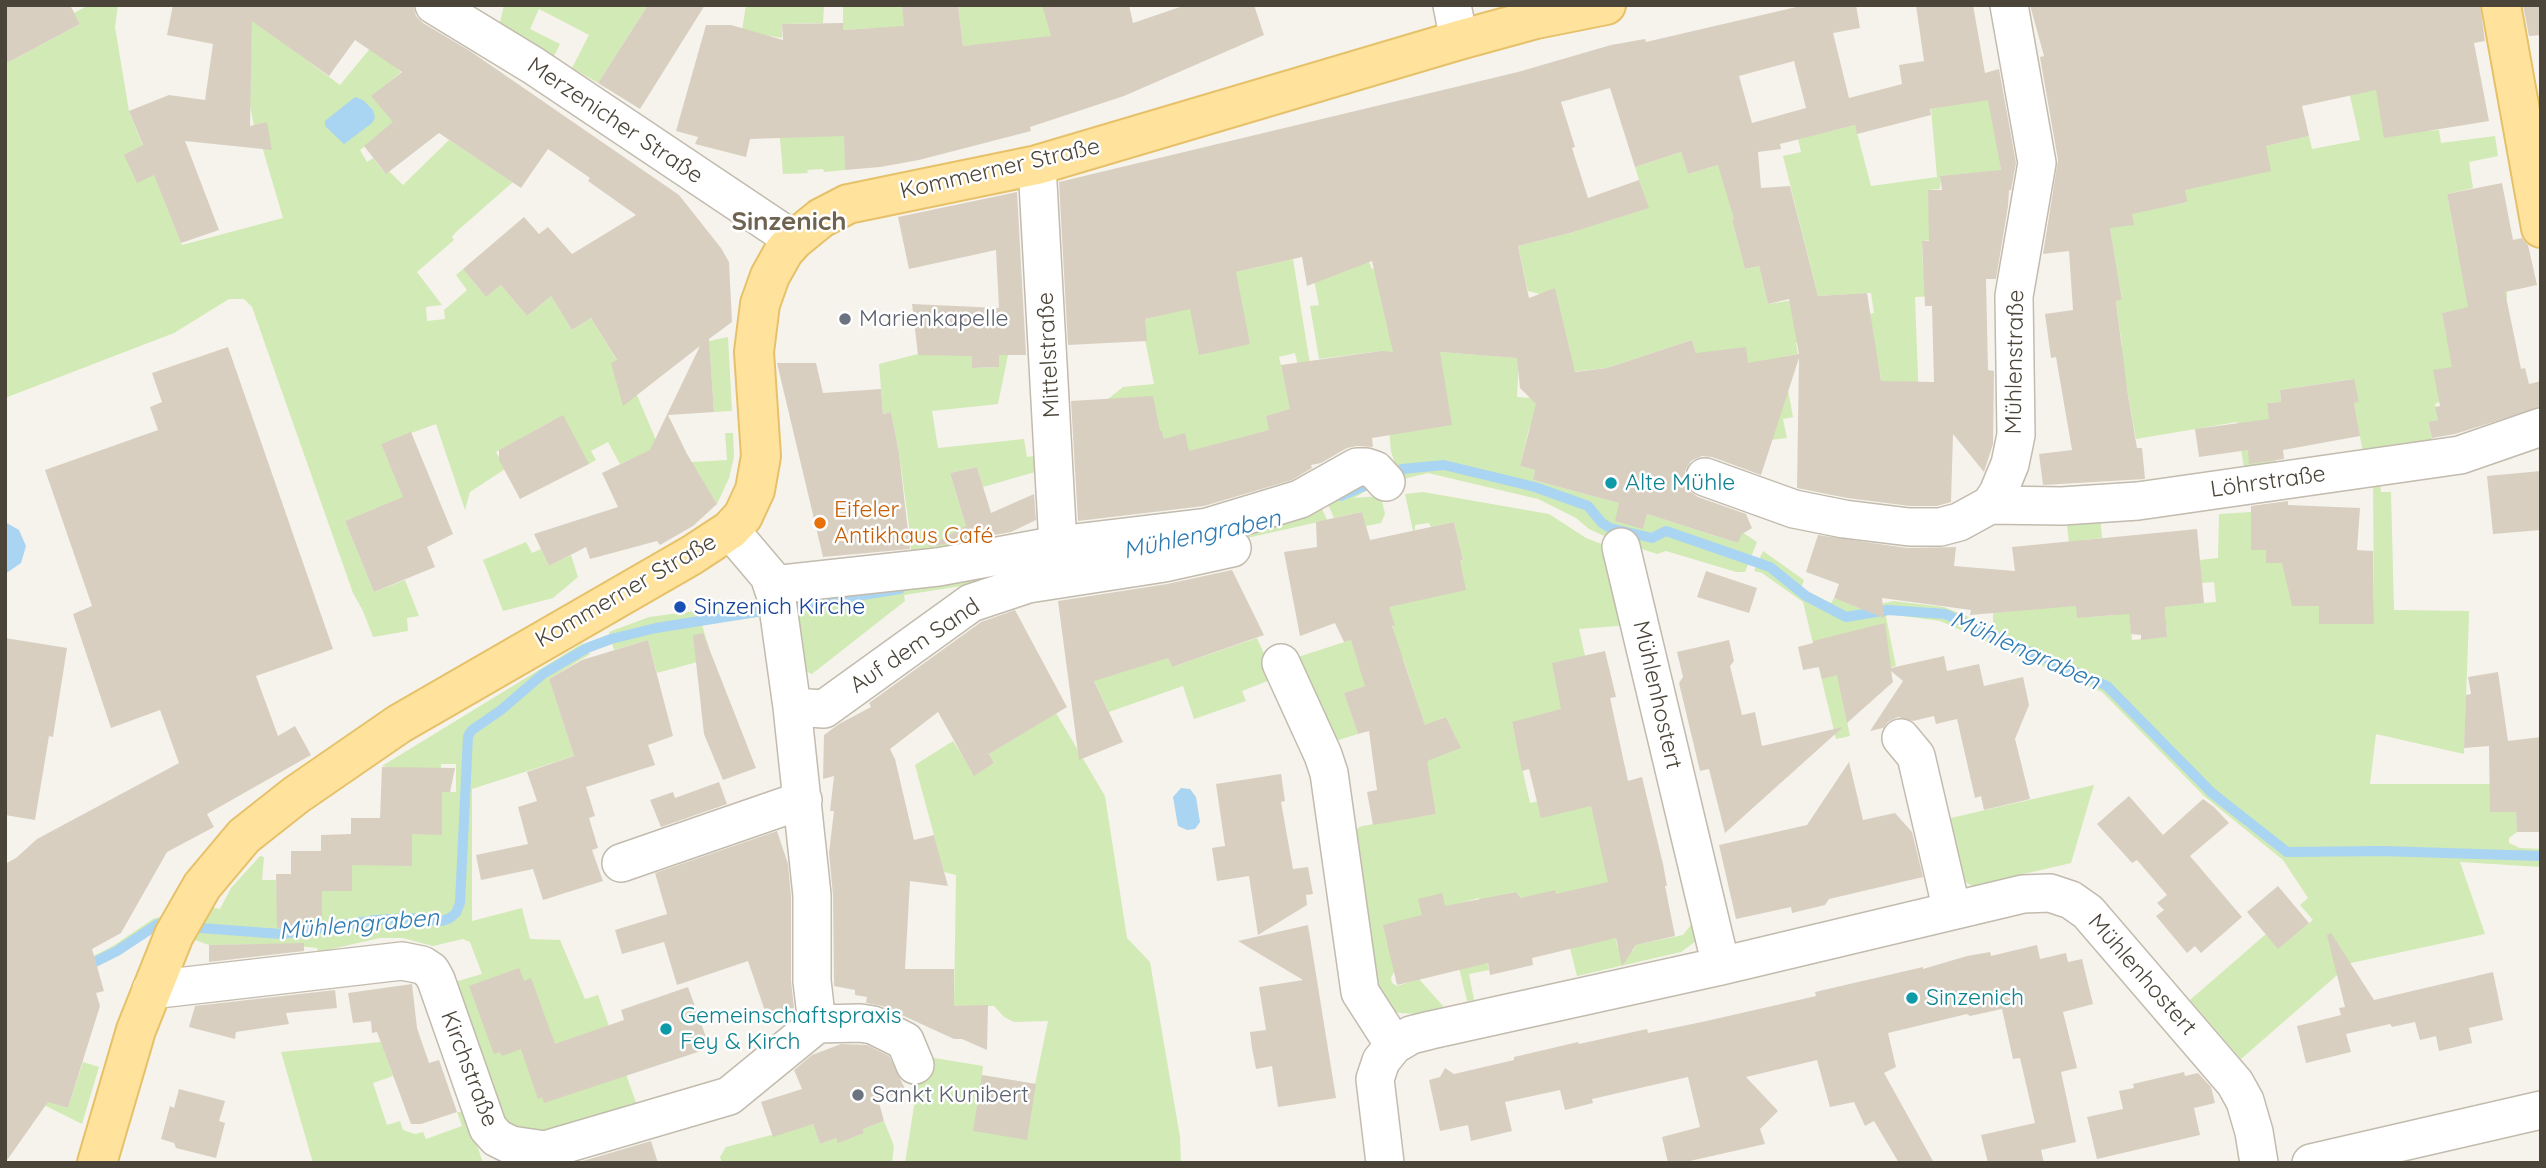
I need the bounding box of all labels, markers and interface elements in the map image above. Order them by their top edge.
street label: Merzenicher Straße [522,52,708,190]
street label: Kommerner Straße [897,133,1103,205]
district label: Sinzenich [731,206,847,238]
street label: Mühlenstraße [2000,289,2030,435]
street label: Mittelstraße [1032,291,1066,419]
place label: Marienkapelle [859,305,1008,333]
marker: Marienkapelle [837,311,853,327]
street label: Löhrstraße [2209,460,2327,504]
place label: Alte Mühle [1625,469,1735,497]
marker: Alte Mühle [1603,475,1619,491]
place label: Eifeler Antikhaus Café [834,496,993,550]
water label: Mühlengraben [1121,504,1283,566]
marker: Eifeler Antikhaus Café [812,515,828,531]
street label: Kommerner Straße [531,528,721,654]
street label: Auf dem Sand [845,592,985,700]
place label: Sinzenich Kirche [694,593,865,621]
marker: Sinzenich Kirche [672,599,688,615]
water label: Mühlengraben [1946,605,2104,697]
street label: Mühlenhostert [1627,618,1687,772]
water label: Mühlengraben [278,904,440,946]
street label: Mühlenhostert [2082,909,2202,1041]
place label: Sinzenich [1926,984,2024,1012]
marker: Sinzenich [1904,990,1920,1006]
place label: Gemeinschaftspraxis Fey & Kirch [680,1002,902,1056]
street label: Kirchstraße [434,1007,504,1131]
marker: Gemeinschaftspraxis Fey & Kirch [658,1021,674,1037]
place label: Sankt Kunibert [872,1081,1029,1109]
marker: Sankt Kunibert [850,1087,866,1103]

